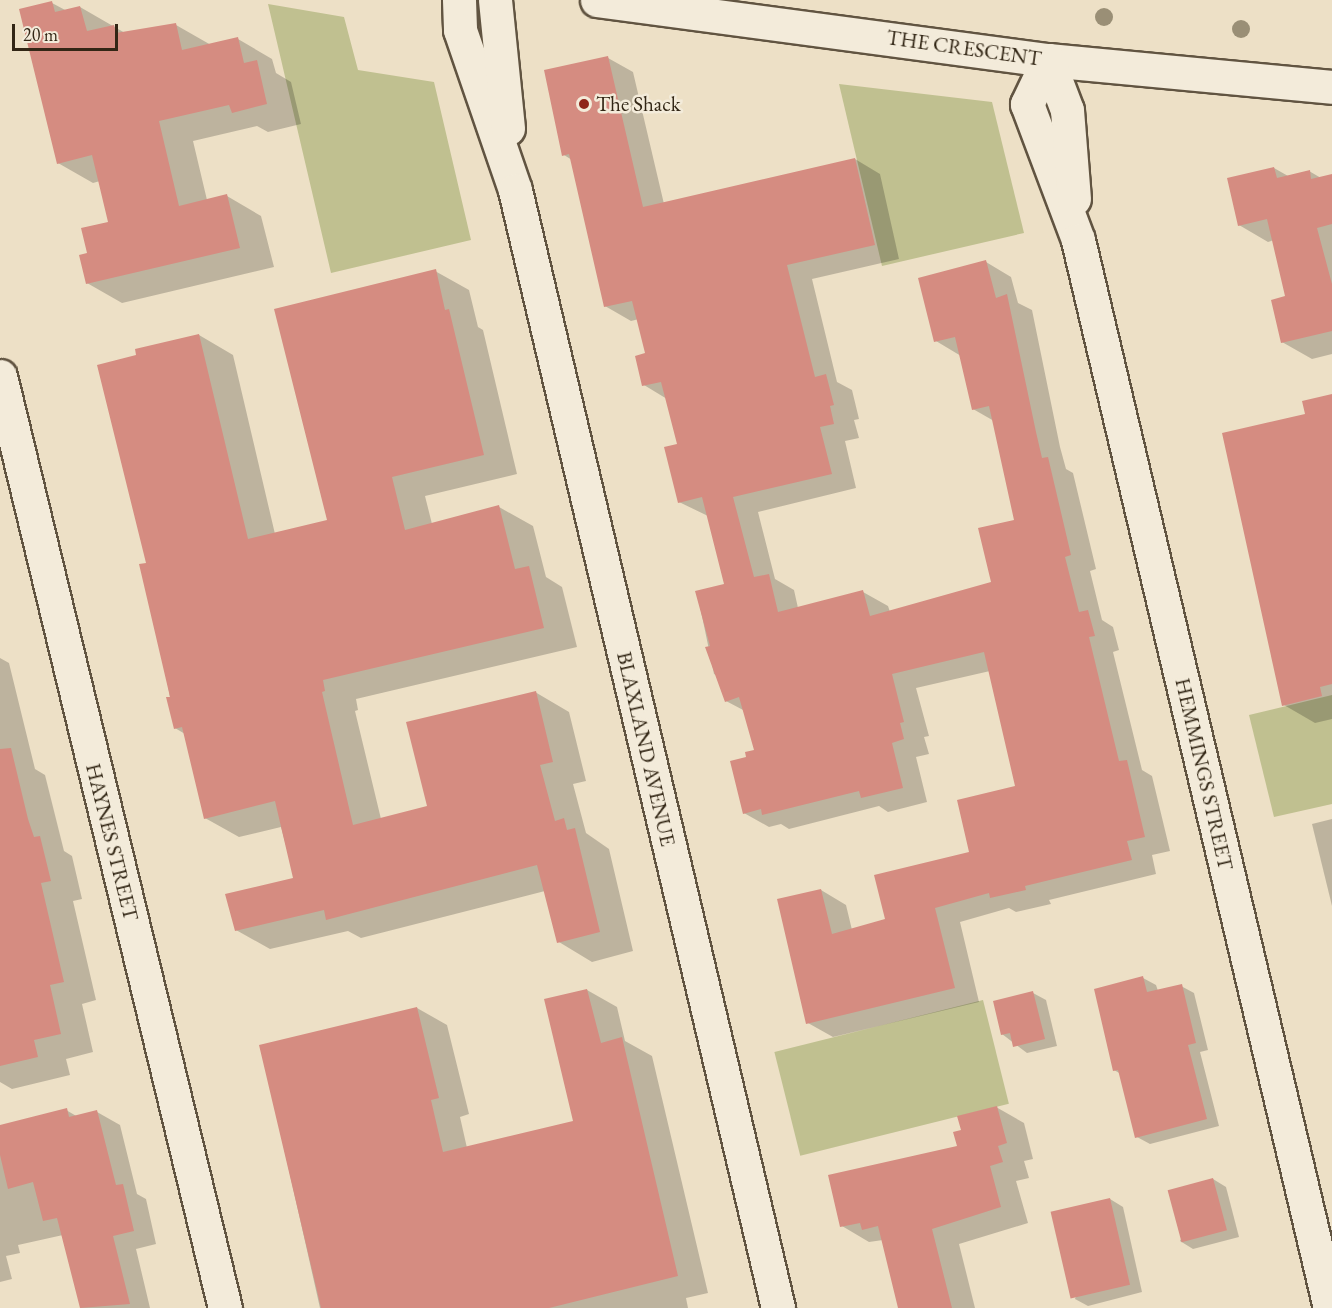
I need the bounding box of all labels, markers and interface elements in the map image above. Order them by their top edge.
scale bar [15,12,122,50]
text: 20 m [23,23,58,46]
street label: THE CRESCENT [885,25,1043,71]
place label: The Shack [596,91,681,117]
marker: The Shack [577,97,591,111]
street label: BLAXLAND AVENUE [611,649,681,849]
street label: HEMMINGS STREET [1170,676,1238,872]
street label: HAYNES STREET [80,761,144,923]

